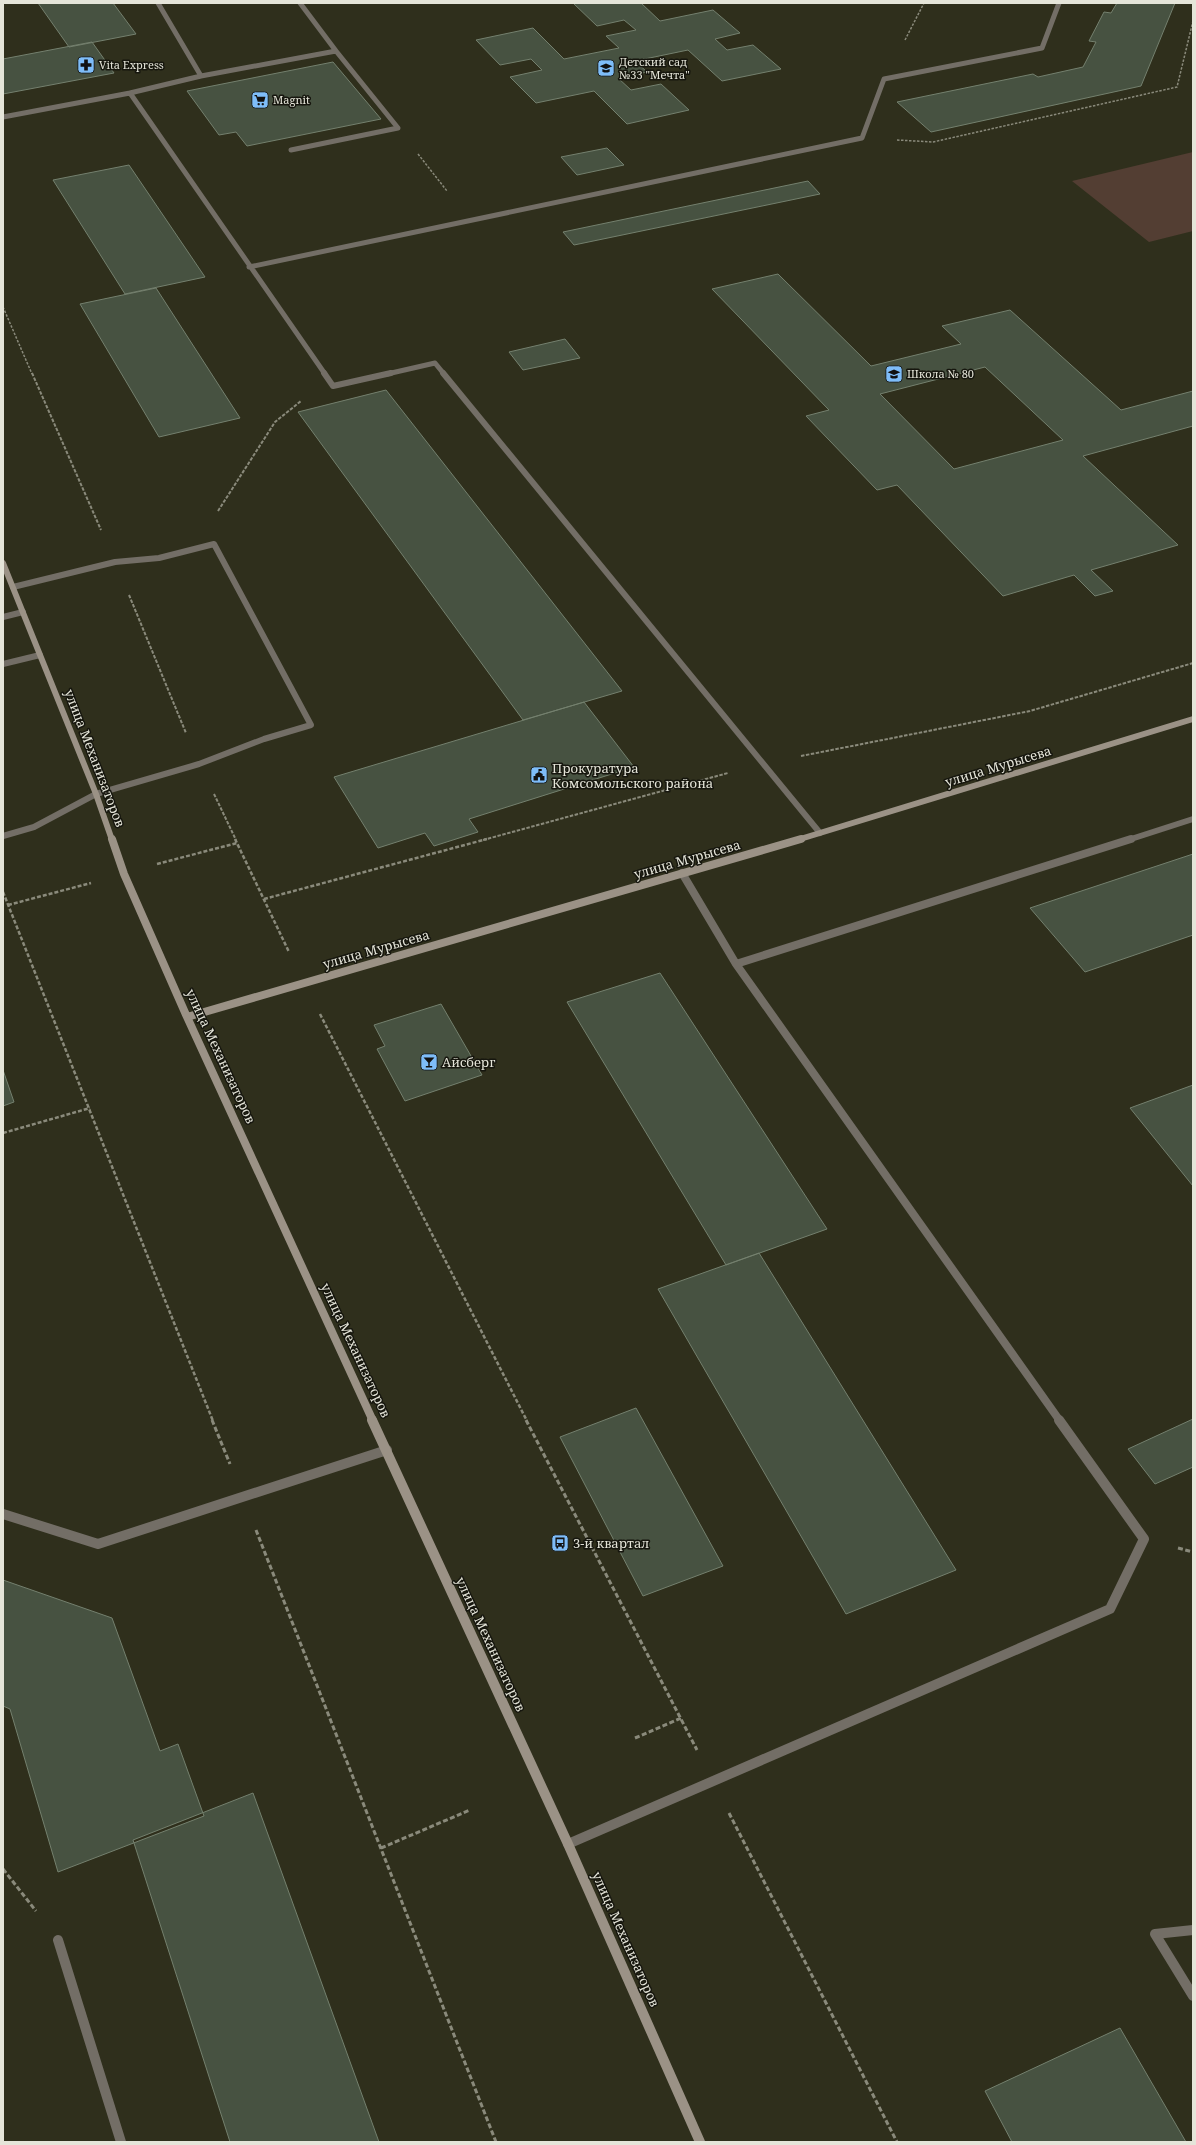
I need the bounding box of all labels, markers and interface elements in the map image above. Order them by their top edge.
place label: Детский сад №33 "Мечта" [619,54,690,82]
pharmacy icon: Vita Express [76,55,96,75]
place label: Vita Express [99,57,164,72]
school or university icon: Детский сад №33 "Мечта" [596,58,616,78]
supermarket icon: Magnit [250,90,270,110]
place label: Magnit [273,92,310,107]
school or university icon: Школа № 80 [884,364,904,384]
place label: Школа № 80 [907,366,974,381]
street label: улица Механизаторов [60,686,130,830]
street label: улица Мурысева [943,741,1053,791]
place label: Прокуратура Комсомольского района [552,759,713,792]
public building icon: Прокуратура Комсомольского района [529,765,549,785]
street label: улица Мурысева [632,835,742,883]
street label: улица Мурысева [321,925,431,973]
street label: улица Механизаторов [182,986,260,1126]
bar icon: Айсберг [419,1052,439,1072]
place label: Айсберг [442,1053,495,1071]
street label: улица Механизаторов [317,1280,395,1420]
bus stop icon: 3-й квартал [550,1533,570,1553]
place label: 3-й квартал [573,1534,649,1552]
street label: улица Механизаторов [452,1574,530,1714]
street label: улица Механизаторов [588,1869,664,2009]

